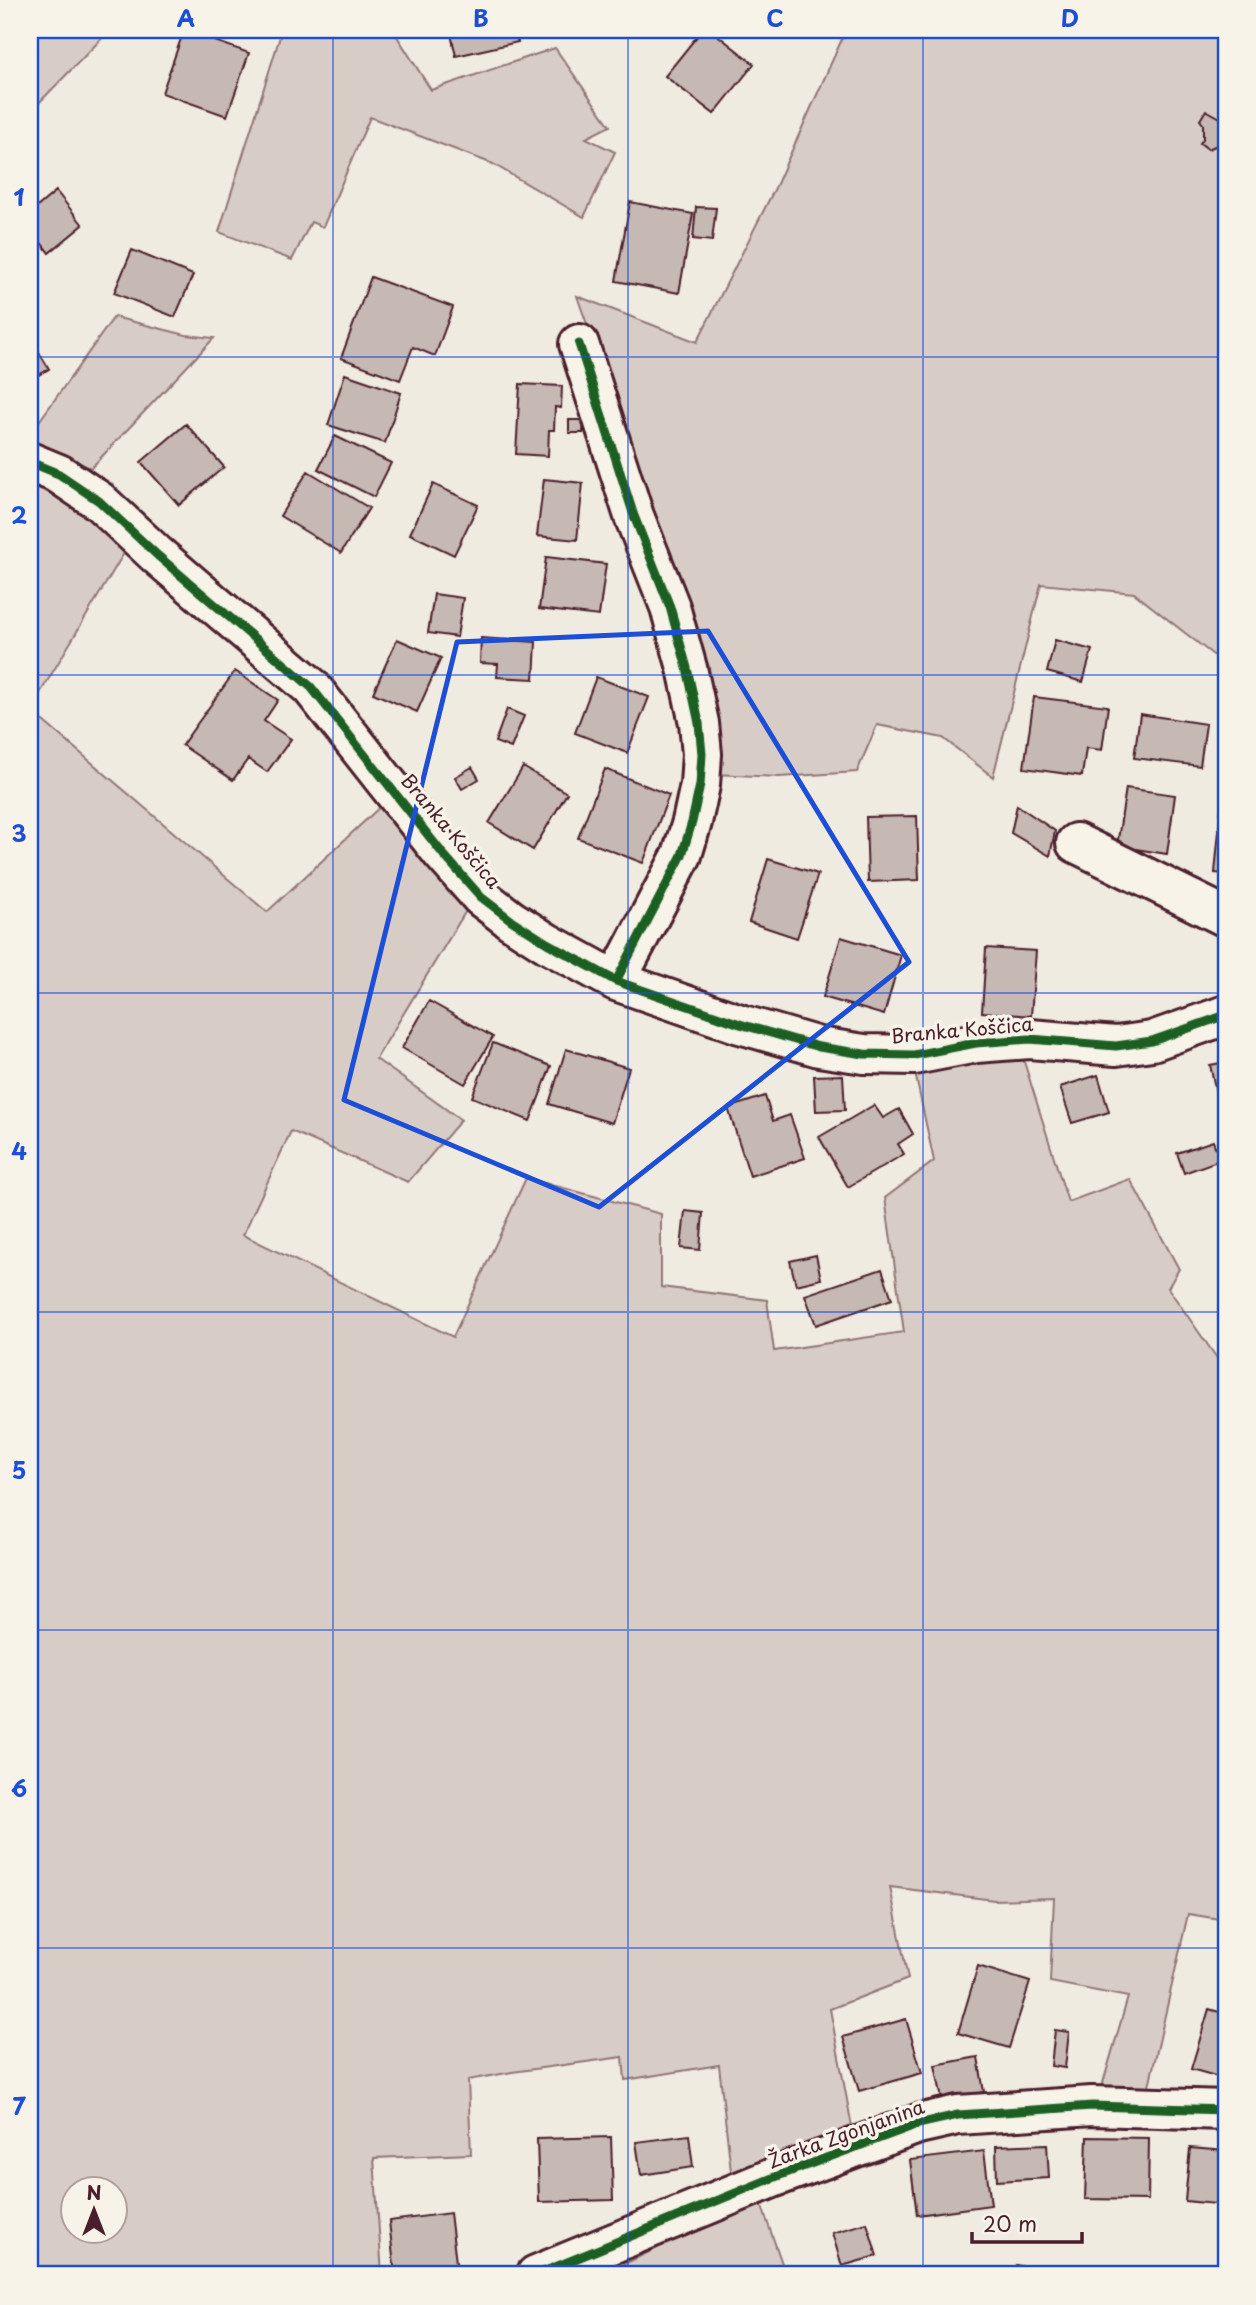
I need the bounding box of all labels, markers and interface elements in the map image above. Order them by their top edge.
text: A [177,0,195,35]
text: B [473,0,489,35]
text: C [766,0,784,35]
text: D [1061,0,1079,35]
text: 1 [14,179,25,214]
text: 2 [11,497,27,532]
street label: Branka Koščica [395,767,508,894]
text: 3 [11,815,27,850]
street label: Branka Koščica [890,1009,1034,1049]
text: 4 [11,1133,27,1168]
text: 5 [12,1452,26,1487]
text: 6 [11,1770,27,1805]
text: 7 [12,2088,26,2123]
street label: Žarka Zgonjanina [763,2092,928,2174]
north arrow [60,2176,130,2246]
text: N [86,2178,102,2206]
scale bar [972,2200,1083,2244]
text: 20 m [983,2207,1037,2239]

